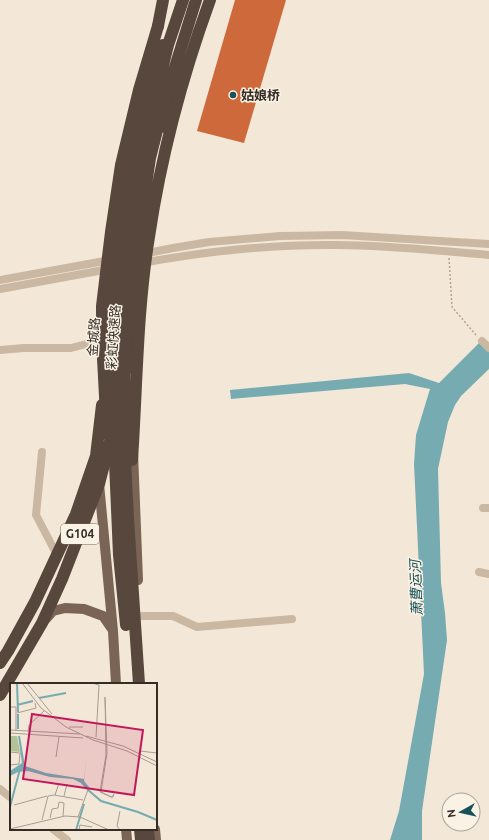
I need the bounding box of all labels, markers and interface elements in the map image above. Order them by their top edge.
place label: 姑娘桥 [241,88,280,102]
marker: 姑娘桥 [228,90,238,100]
street label: 彩虹快速路 [104,304,122,370]
street label: 金城路 [85,317,101,357]
road number: G104 [61,524,99,544]
water label: 萧曹运河 [407,557,425,616]
inset map [10,683,157,830]
north arrow [441,792,481,832]
text: N [445,808,458,818]

